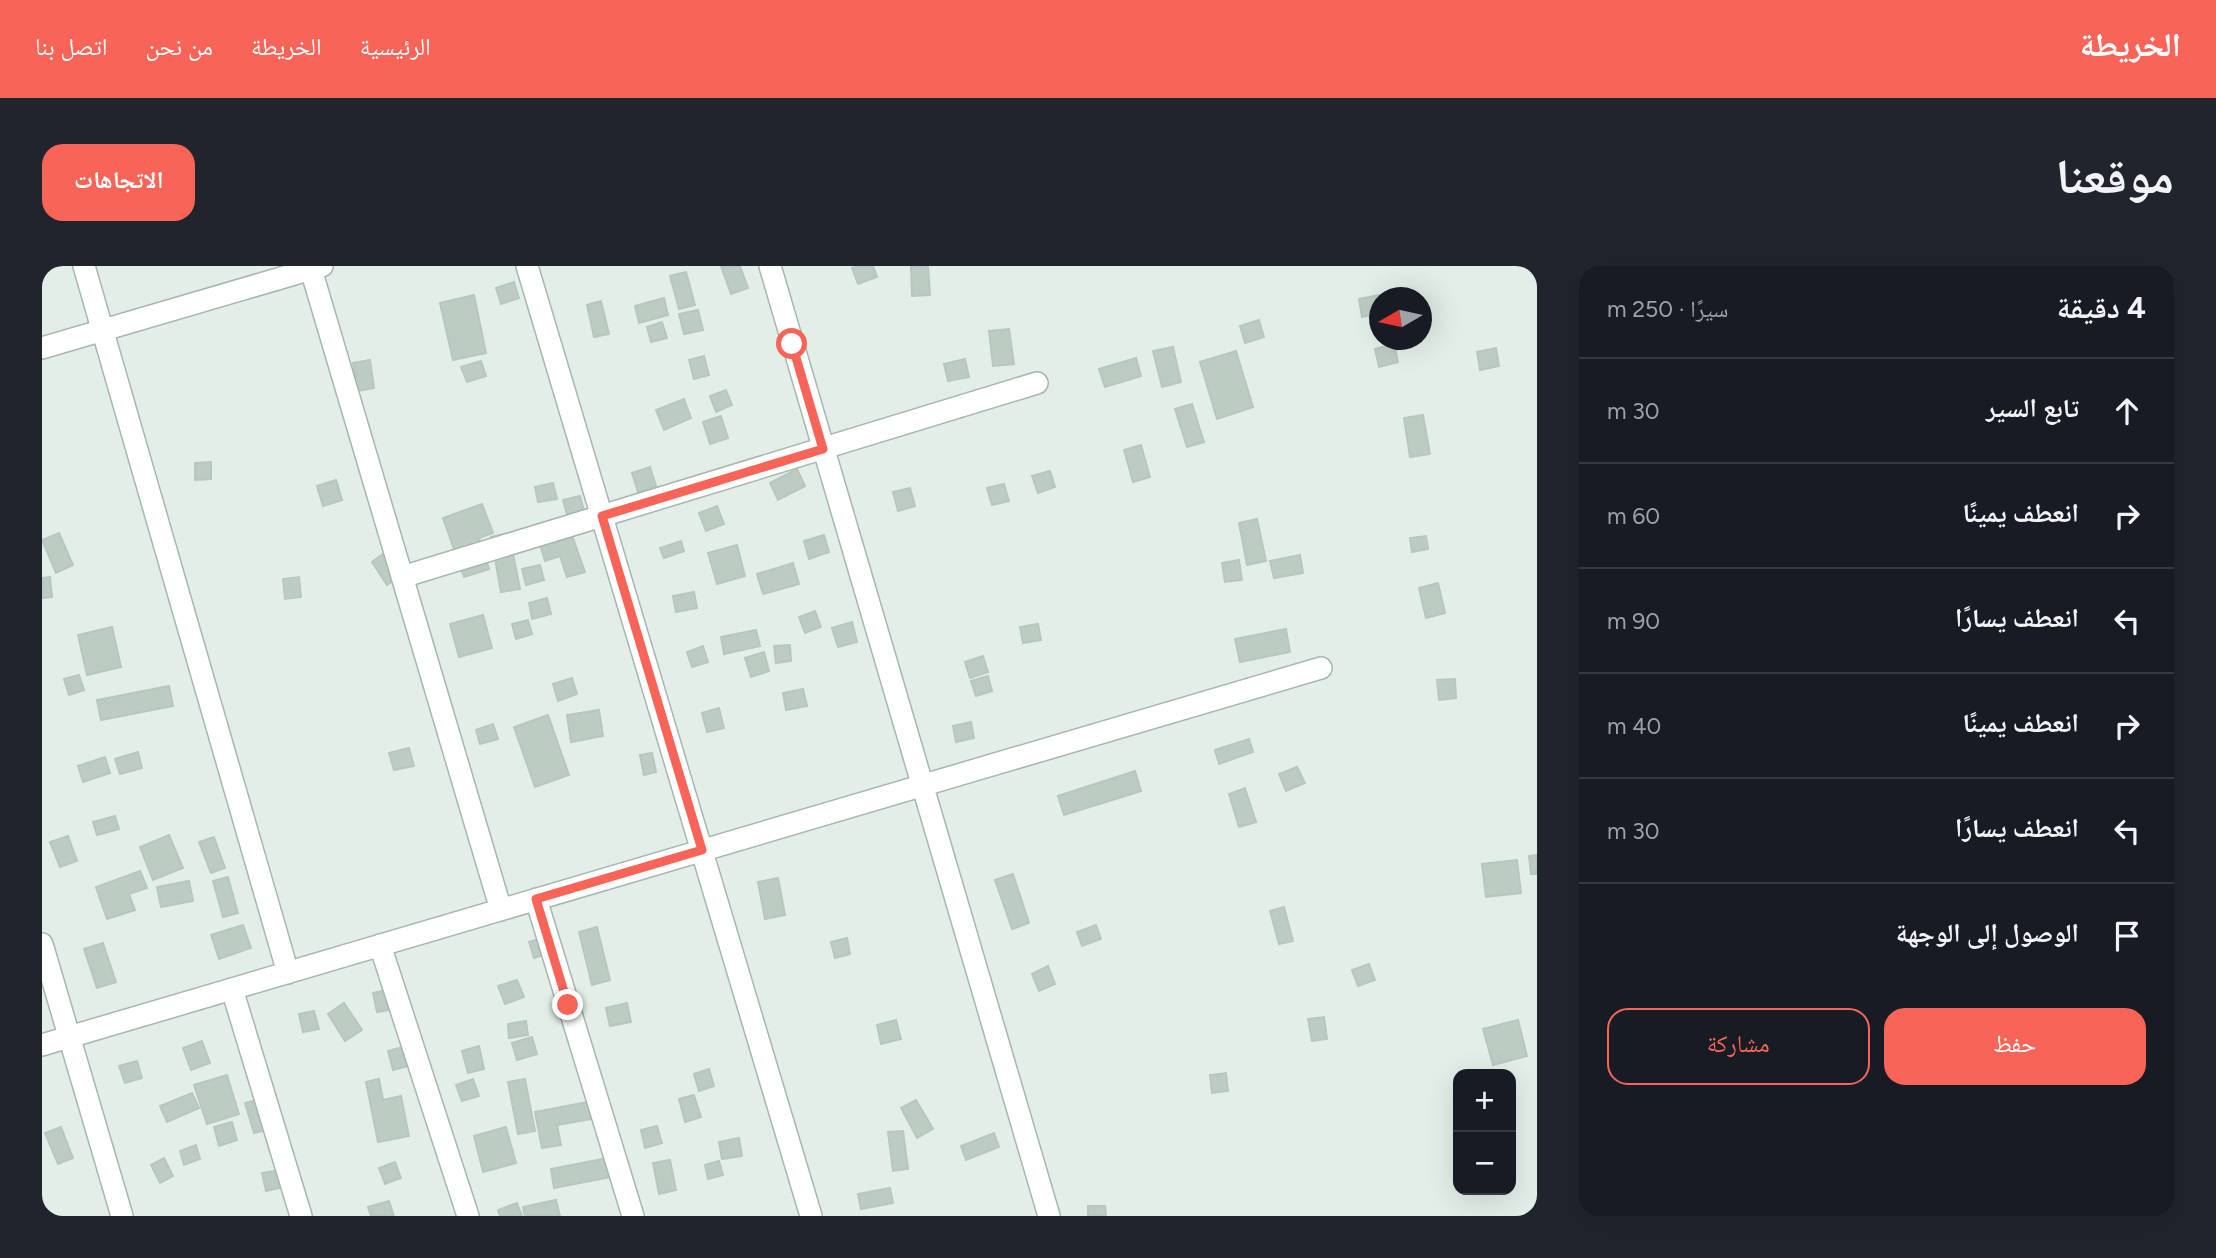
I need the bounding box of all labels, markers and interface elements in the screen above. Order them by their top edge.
text: الخريطة [2080,25,2181,64]
text: اتصل بنا [35,32,107,61]
text: من نحن [145,32,213,61]
text: الخريطة [251,32,322,61]
text: الرئيسية [360,32,431,61]
button: الاتجاهات [42,144,195,221]
text: موقعنا [2056,146,2174,205]
north arrow [1369,287,1432,350]
text: 4 دقيقة [2057,289,2146,326]
text: سيرًا · 250 m [1607,295,1728,323]
route start [776,328,807,359]
text: تابع السير [1986,392,2079,424]
icon: ahead [2108,392,2146,430]
text: 30 m [1607,397,1660,425]
text: انعطف يمينًا [1963,497,2079,529]
icon: right [2108,497,2146,535]
text: 60 m [1607,502,1660,530]
text: انعطف يسارًا [1955,602,2079,634]
icon: left [2108,602,2146,640]
text: 90 m [1607,607,1660,635]
text: انعطف يمينًا [1963,707,2079,739]
icon: right [2108,707,2146,745]
text: 40 m [1607,712,1661,740]
text: انعطف يسارًا [1955,812,2079,844]
icon: left [2108,812,2146,850]
text: 30 m [1607,817,1660,845]
text: الوصول إلى الوجهة [1896,917,2079,949]
icon: arrive [2108,917,2146,955]
route end [552,989,583,1020]
button: مشاركة [1607,1008,1870,1085]
button: حفظ [1884,1008,2146,1085]
map controls [1453,1069,1516,1195]
button: + [1453,1069,1516,1132]
button: − [1453,1132,1516,1195]

